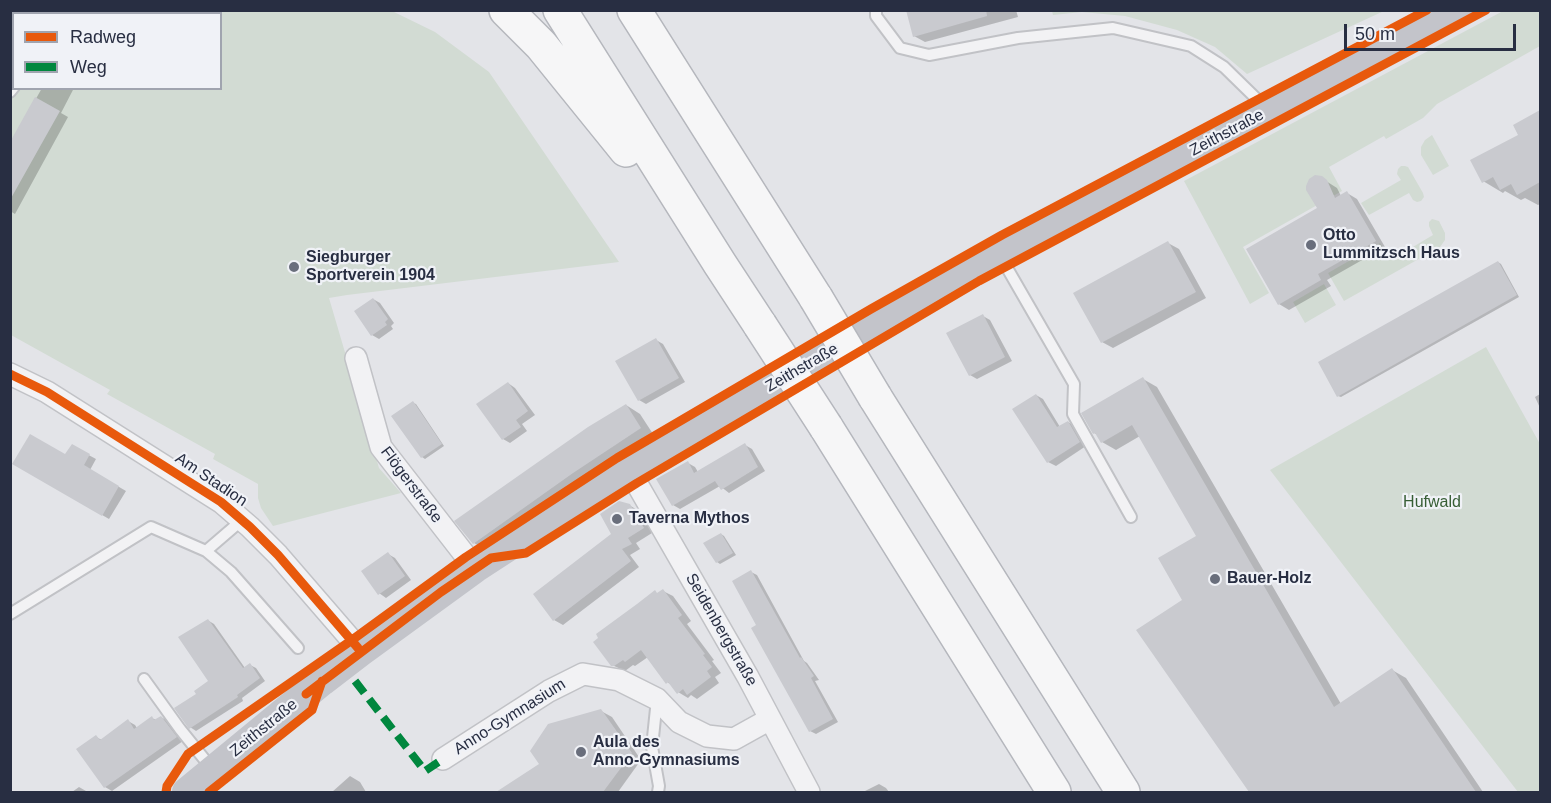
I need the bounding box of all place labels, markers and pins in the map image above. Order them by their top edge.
place label: Otto Lummitzsch Haus [1323,226,1460,264]
marker: Otto Lummitzsch Haus [1304,238,1318,252]
place label: Siegburger Sportverein 1904 [306,248,435,286]
marker: Siegburger Sportverein 1904 [287,260,301,274]
place label: Taverna Mythos [629,509,750,529]
marker: Taverna Mythos [610,512,624,526]
place label: Bauer-Holz [1227,569,1311,589]
marker: Bauer-Holz [1208,572,1222,586]
place label: Aula des Anno-Gymnasiums [593,733,740,771]
marker: Aula des Anno-Gymnasiums [574,745,588,759]

